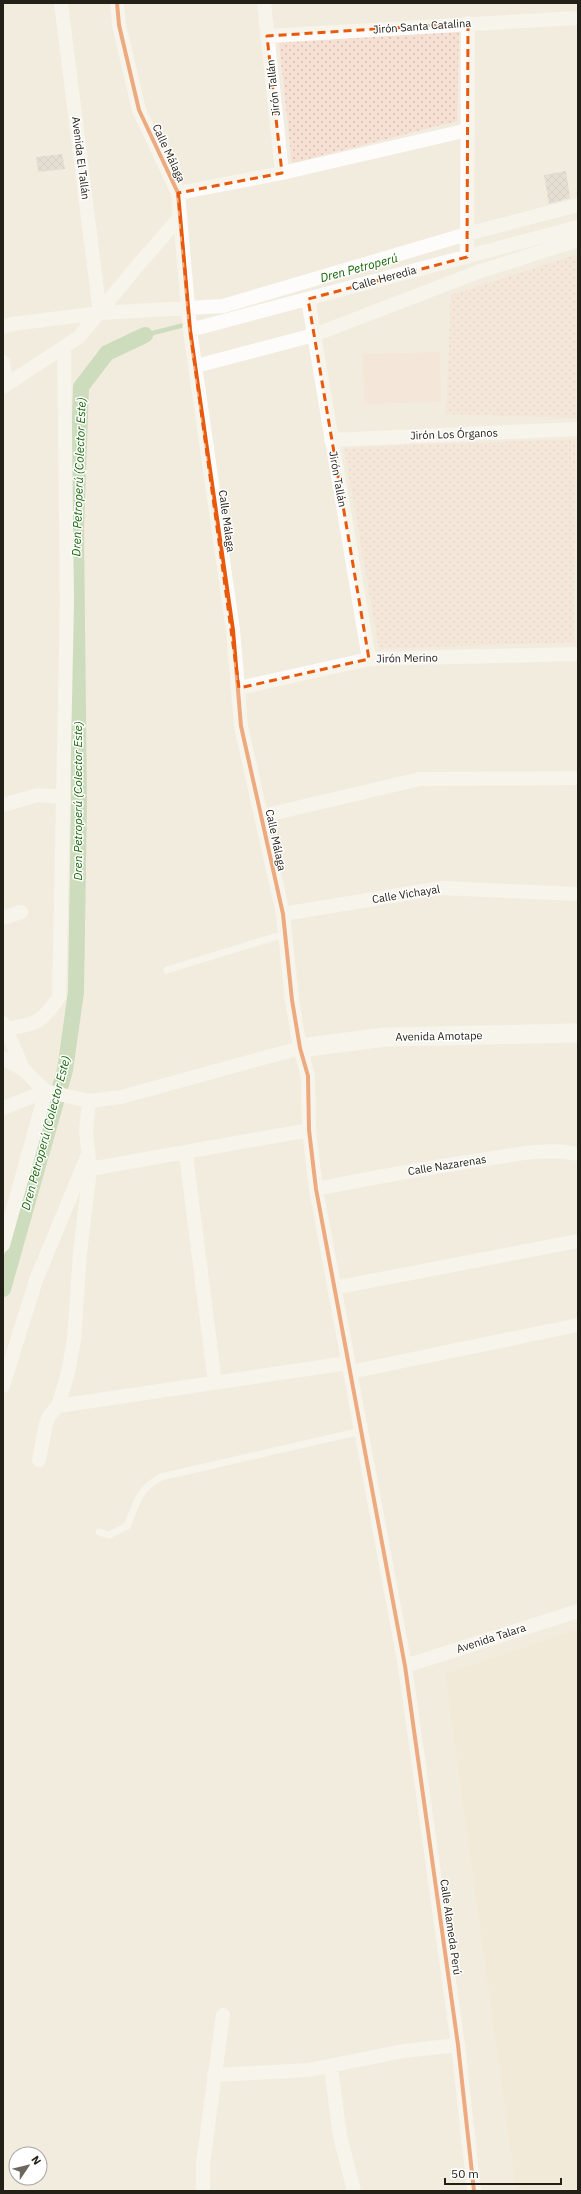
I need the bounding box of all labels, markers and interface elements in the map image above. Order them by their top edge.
street label: Jirón Santa Catalina [372,16,472,36]
street label: Jirón Tallán [263,59,283,117]
street label: Avenida El Tallán [69,116,93,200]
street label: Calle Málaga [149,122,189,184]
water label: Dren Petroperú [318,250,400,285]
street label: Calle Heredia [350,263,418,293]
water label: Dren Petroperú (Colector Este) [68,397,89,557]
street label: Jirón Los Órganos [410,425,498,443]
street label: Jirón Tallán [326,450,350,508]
street label: Calle Málaga [216,489,238,553]
street label: Jirón Merino [376,650,438,666]
water label: Dren Petroperú (Colector Este) [70,721,85,881]
street label: Calle Málaga [263,808,289,872]
street label: Calle Vichayal [371,882,441,906]
street label: Avenida Amotape [395,1028,483,1044]
water label: Dren Petroperú (Colector Este) [18,1054,73,1212]
street label: Calle Nazarenas [407,1152,487,1178]
street label: Avenida Talara [455,1620,528,1656]
street label: Calle Alameda Perú [437,1878,465,1976]
north arrow [8,2146,48,2186]
text: N [28,2153,44,2168]
scale bar [445,2160,561,2186]
text: 50 m [451,2166,479,2181]

